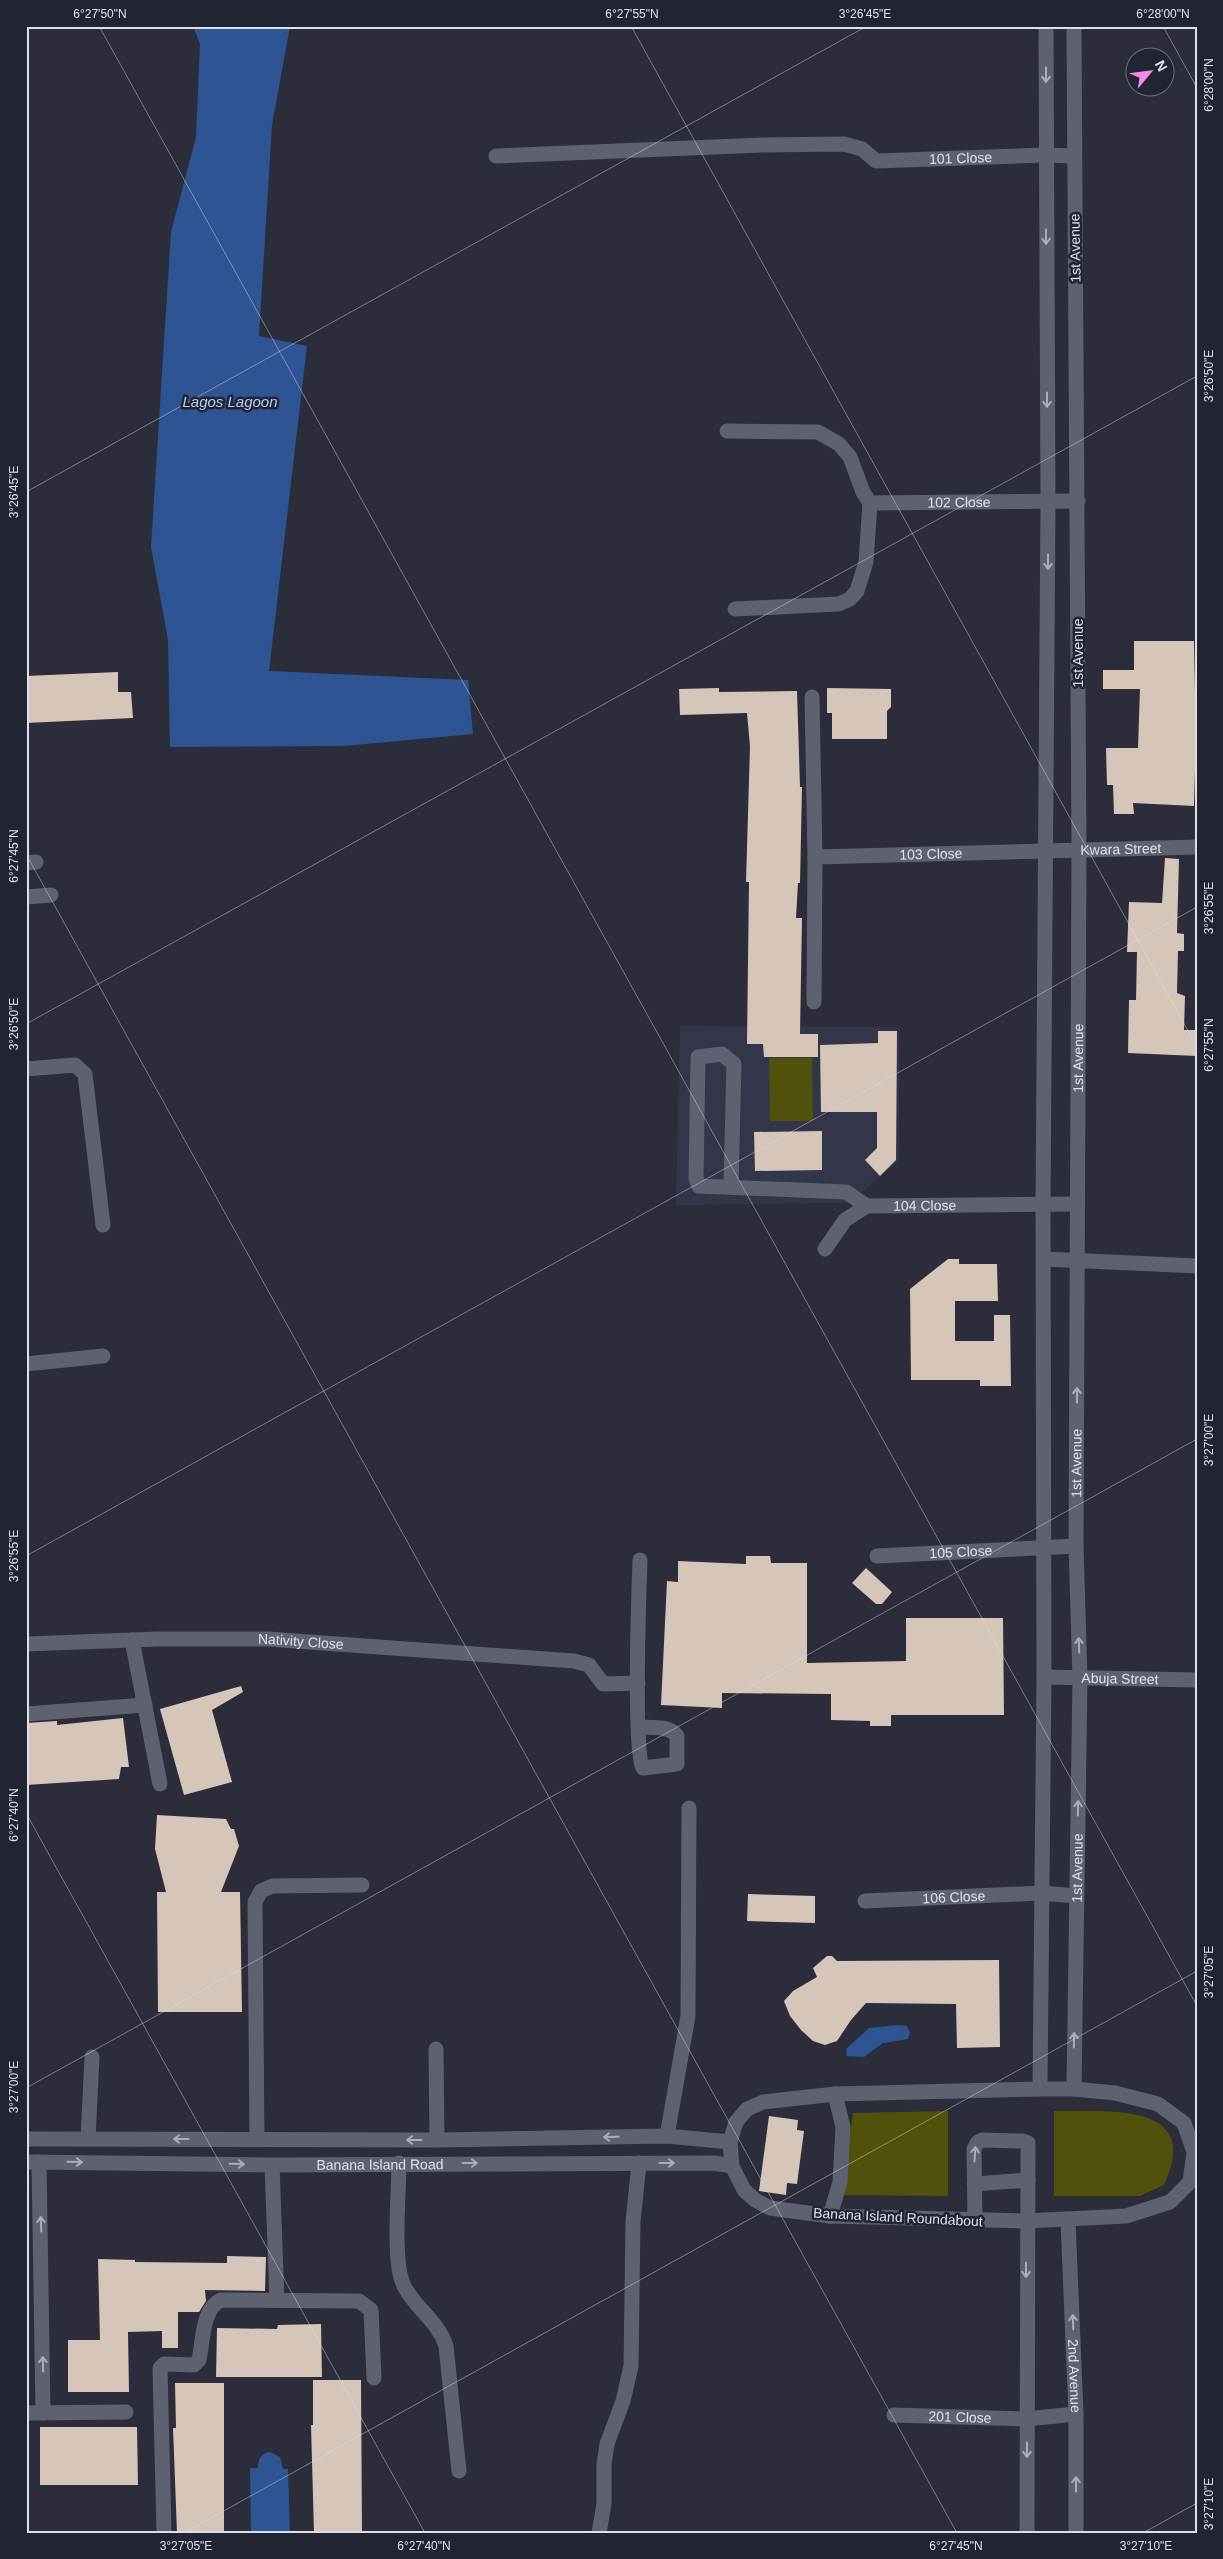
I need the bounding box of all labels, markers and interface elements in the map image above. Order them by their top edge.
text: 6°27'50"N [73,7,127,21]
text: 6°27'55"N [605,7,659,21]
text: 3°26'45"E [839,7,891,21]
text: 6°28'00"N [1136,7,1190,21]
north arrow [1126,48,1176,98]
text: N [1152,57,1171,74]
text: 6°28'00"N [1202,58,1216,112]
one-way arrow [1041,66,1051,83]
street label: 101 Close [929,149,993,167]
street label: 1st Avenue [1066,213,1084,283]
one-way arrow [1041,229,1051,245]
text: 3°26'50"E [1202,350,1216,402]
one-way arrow [1042,392,1052,408]
water label: Lagos Lagoon [182,393,278,410]
text: 3°26'45"E [7,466,21,518]
street label: 102 Close [927,494,991,510]
one-way arrow [1043,554,1053,570]
street label: 1st Avenue [1070,618,1086,688]
text: 6°27'45"N [7,829,21,883]
street label: Kwara Street [1080,840,1162,858]
street label: 103 Close [899,845,963,863]
text: 3°26'55"E [1202,882,1216,934]
text: 3°26'50"E [7,998,21,1050]
text: 6°27'55"N [1202,1018,1216,1072]
street label: 1st Avenue [1070,1023,1086,1093]
street label: 104 Close [893,1197,957,1214]
one-way arrow [1072,1388,1082,1404]
text: 3°27'00"E [1202,1414,1216,1466]
street label: 1st Avenue [1068,1428,1085,1498]
text: 3°26'55"E [7,1530,21,1582]
street label: 105 Close [929,1542,993,1561]
street label: Nativity Close [258,1631,344,1652]
one-way arrow [1074,1638,1084,1654]
street label: Abuja Street [1081,1670,1159,1687]
text: 6°27'40"N [7,1788,21,1842]
one-way arrow [1073,1800,1083,1816]
street label: 1st Avenue [1069,1833,1086,1903]
street label: 106 Close [922,1888,986,1906]
text: 3°27'05"E [1202,1946,1216,1998]
one-way arrow [1070,2033,1079,2049]
text: 3°27'00"E [7,2061,21,2113]
one-way arrow [603,2132,620,2142]
one-way arrow [173,2134,190,2144]
one-way arrow [406,2135,422,2145]
one-way arrow [970,2147,979,2163]
street label: Banana Island Road [316,2156,444,2173]
one-way arrow [66,2157,83,2167]
one-way arrow [462,2158,478,2168]
one-way arrow [659,2158,675,2168]
one-way arrow [229,2159,245,2169]
street label: Banana Island Roundabout [813,2205,983,2229]
one-way arrow [36,2216,45,2232]
one-way arrow [1021,2261,1031,2277]
one-way arrow [1068,2314,1077,2330]
street label: 2nd Avenue [1065,2339,1084,2413]
one-way arrow [38,2356,48,2372]
street label: 201 Close [928,2408,992,2426]
one-way arrow [1022,2441,1032,2457]
one-way arrow [1071,2476,1081,2492]
text: 3°27'10"E [1202,2478,1216,2530]
text: 3°27'05"E [160,2539,212,2553]
text: 6°27'40"N [397,2539,451,2553]
text: 6°27'45"N [929,2539,983,2553]
text: 3°27'10"E [1120,2539,1172,2553]

